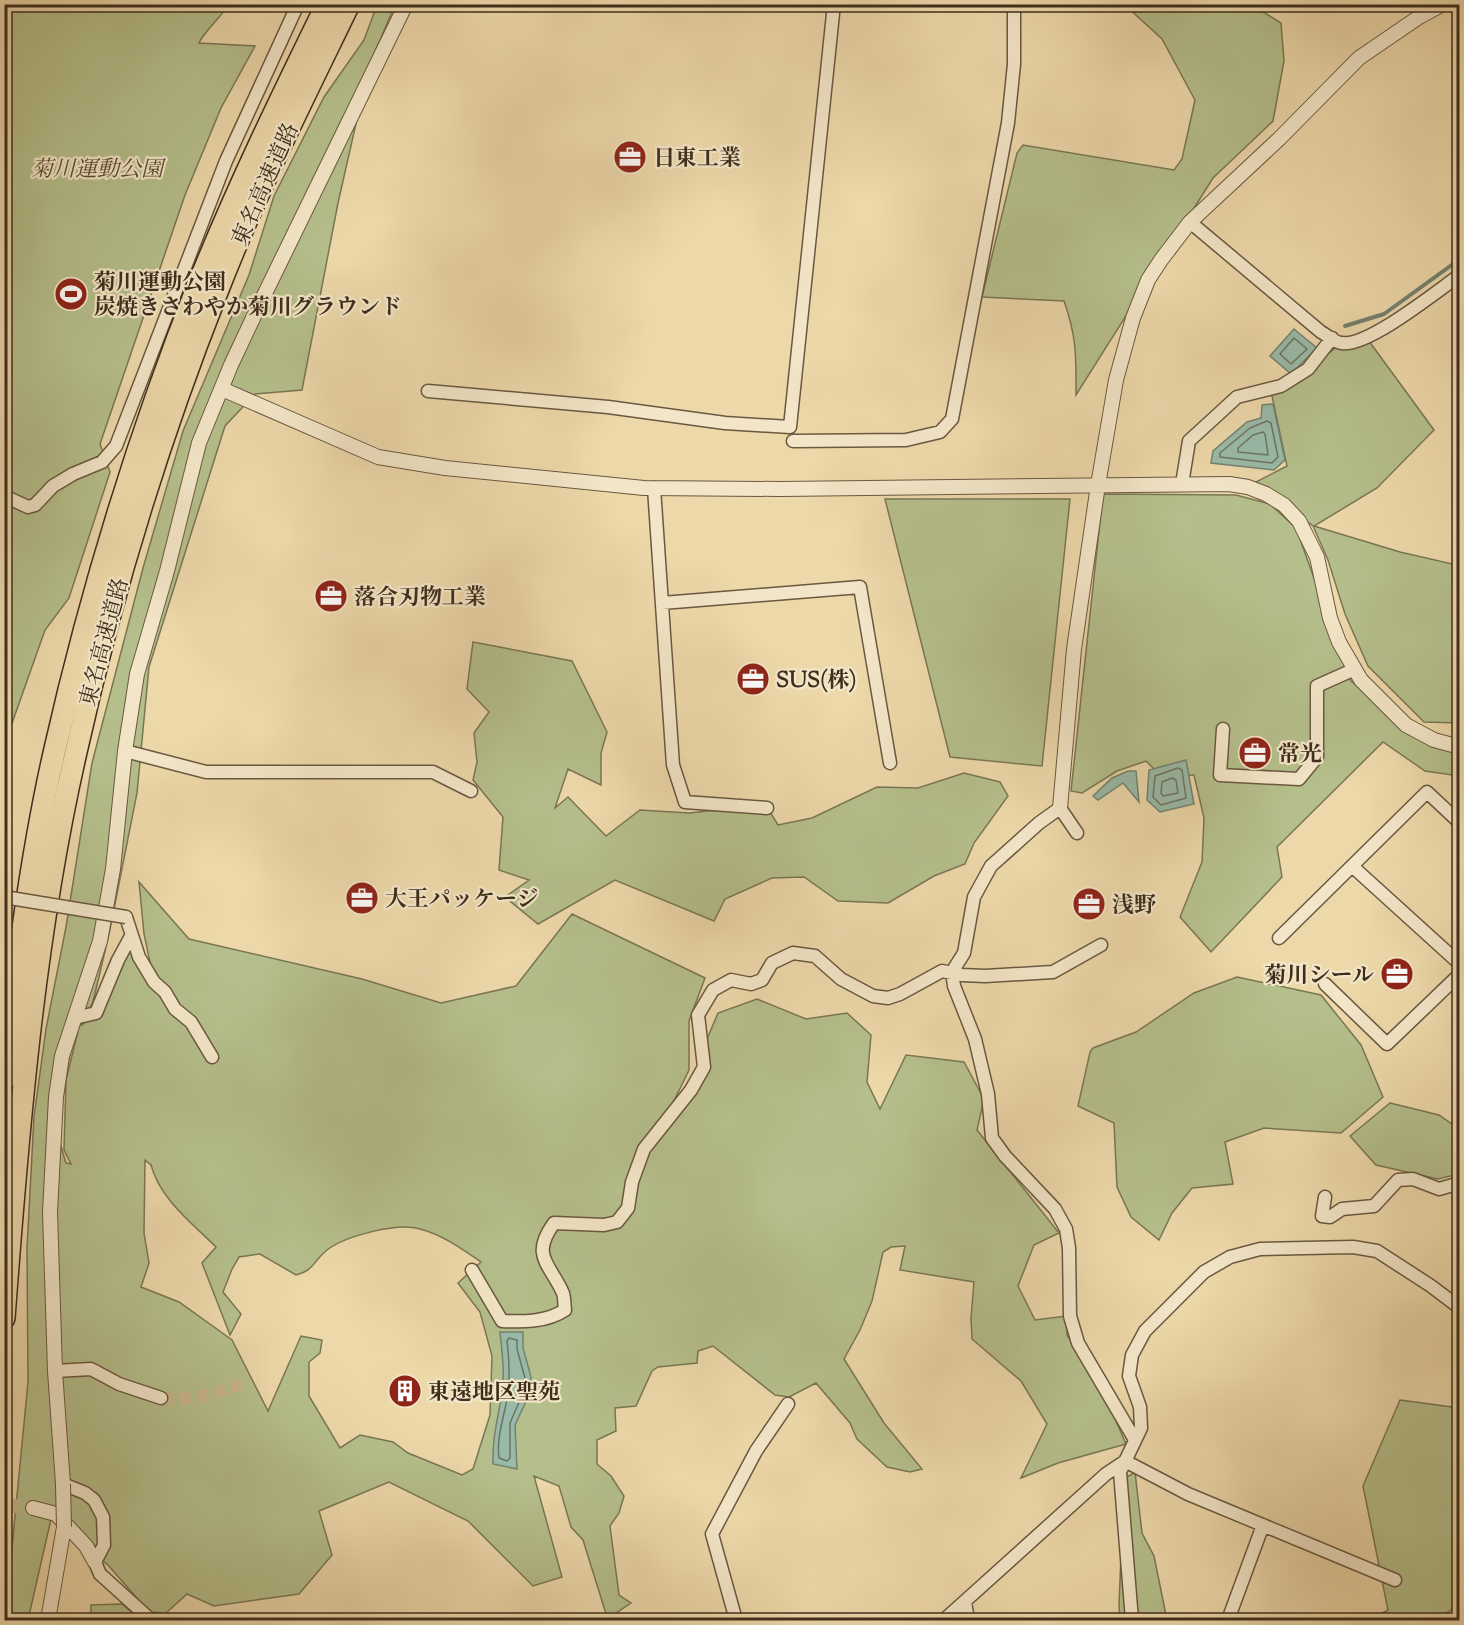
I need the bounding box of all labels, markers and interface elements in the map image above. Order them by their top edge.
street label: 東名高速道路 [225,118,308,252]
office icon: 日東工業 [612,139,648,175]
place label: 日東工業 [653,144,741,176]
park label: 菊川運動公園 [31,155,166,187]
place label: 菊川運動公園 炭焼きさわやか菊川グラウンド [94,268,402,325]
sports icon: 菊川運動公園 炭焼きさわやか菊川グラウンド [53,276,89,312]
street label: 東名高速道路 [73,575,138,711]
office icon: 落合刃物工業 [313,578,349,614]
place label: 落合刃物工業 [354,583,486,615]
office icon: SUS(株) [735,661,771,697]
place label: SUS(株) [776,666,857,698]
office icon: 常光 [1237,735,1273,771]
place label: 常光 [1278,740,1322,772]
office icon: 大王パッケージ [344,880,380,916]
place label: 大王パッケージ [385,885,539,917]
office icon: 浅野 [1071,886,1107,922]
place label: 浅野 [1112,891,1157,923]
office icon: 菊川シール [1379,956,1415,992]
place label: 菊川シール [1264,961,1374,993]
building icon: 東遠地区聖苑 [387,1373,423,1409]
place label: 東遠地区聖苑 [428,1378,560,1410]

